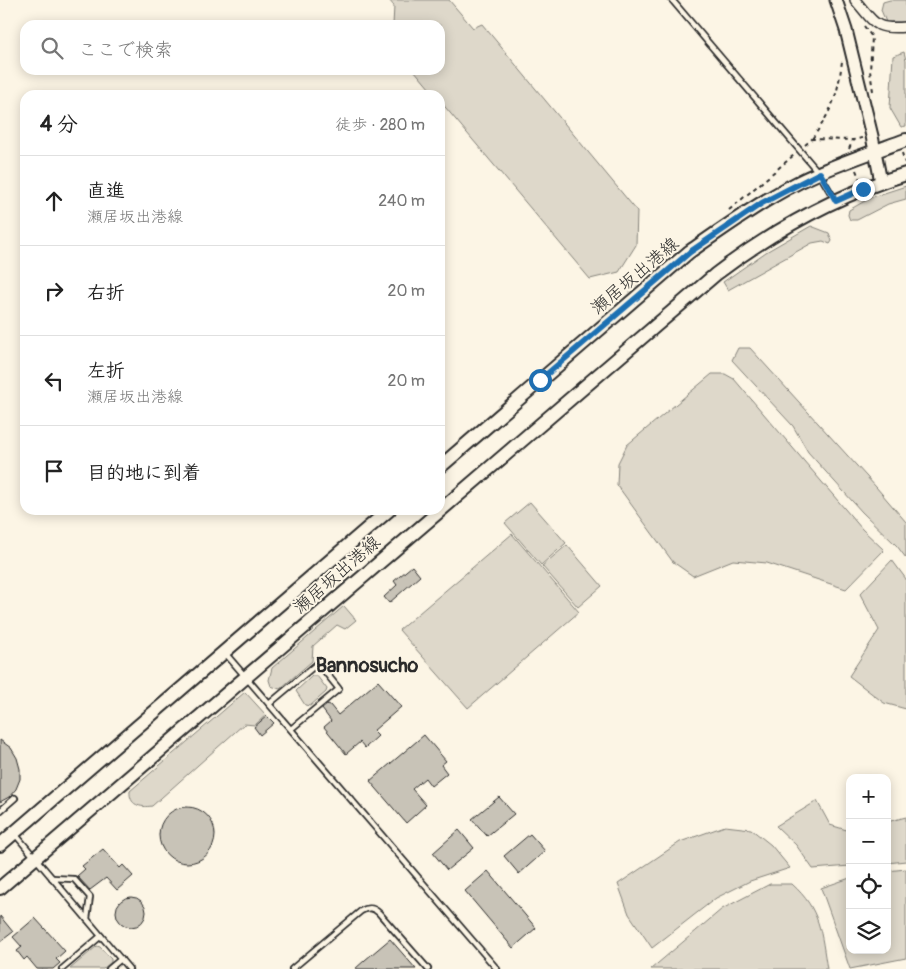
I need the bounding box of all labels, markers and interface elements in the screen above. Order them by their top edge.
search box [20,20,445,75]
icon: search [38,34,66,62]
text: ここで検索 [78,38,173,62]
text: 4 分 [40,111,78,138]
text: 徒歩 · 280 m [335,115,425,135]
route end [852,178,875,201]
text: 直進 [87,179,125,203]
icon: ahead [40,187,68,215]
text: 240 m [378,191,425,211]
text: 瀬居坂出港線 [87,207,183,227]
street label: 瀬居坂出港線 [586,232,684,320]
icon: right [40,277,68,305]
text: 右折 [87,281,125,305]
text: 20 m [387,281,425,301]
text: 左折 [87,359,125,383]
icon: left [40,367,68,395]
route start [529,369,552,392]
text: 20 m [387,371,425,391]
text: 瀬居坂出港線 [87,387,183,407]
icon: arrive [40,457,68,485]
text: 目的地に到着 [87,461,201,485]
street label: 瀬居坂出港線 [289,531,385,619]
district label: Bannosucho [316,653,419,678]
map controls [846,774,891,954]
button: + [846,774,891,819]
button: − [846,819,891,864]
button: locate [846,864,891,909]
button: layers [846,909,891,954]

